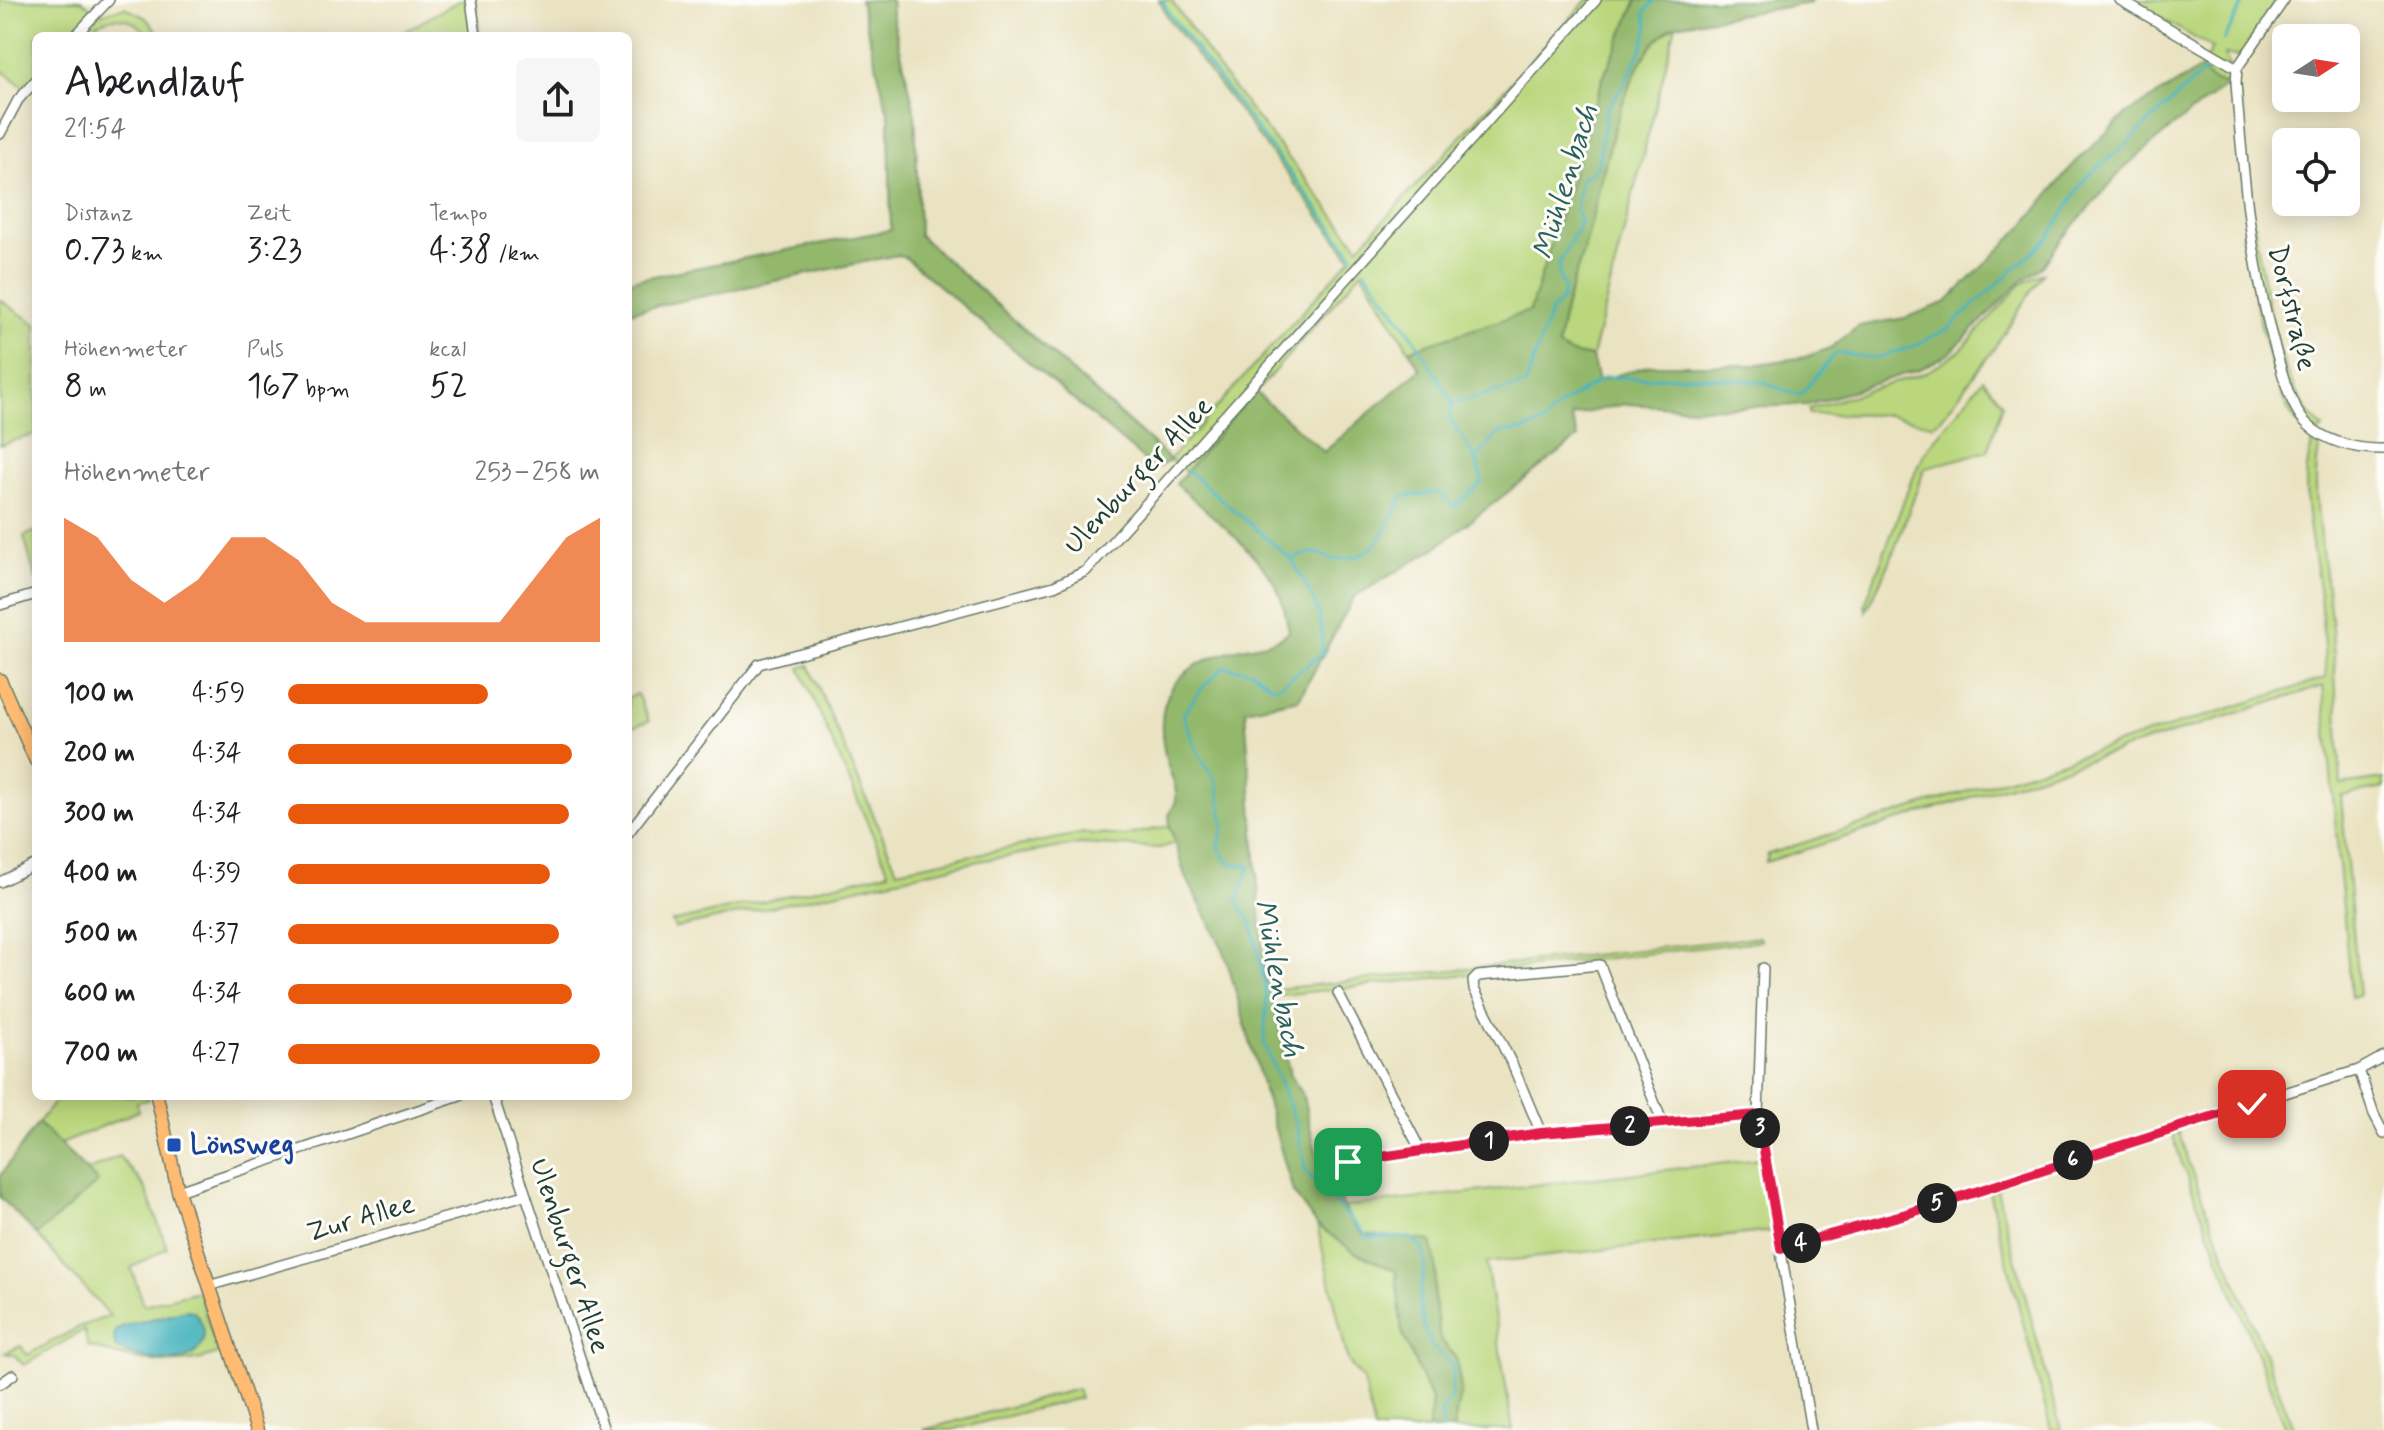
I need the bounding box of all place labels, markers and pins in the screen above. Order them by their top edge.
pin [2218,1070,2286,1138]
pin: 2 [1610,1106,1650,1146]
pin: 3 [1740,1108,1780,1148]
pin: 1 [1469,1121,1509,1161]
place label: Lönsweg [190,1127,294,1165]
pin [1314,1128,1382,1196]
marker: Lönsweg [165,1136,183,1154]
pin: 6 [2053,1140,2093,1180]
pin: 5 [1917,1183,1957,1223]
pin: 4 [1781,1223,1821,1263]

